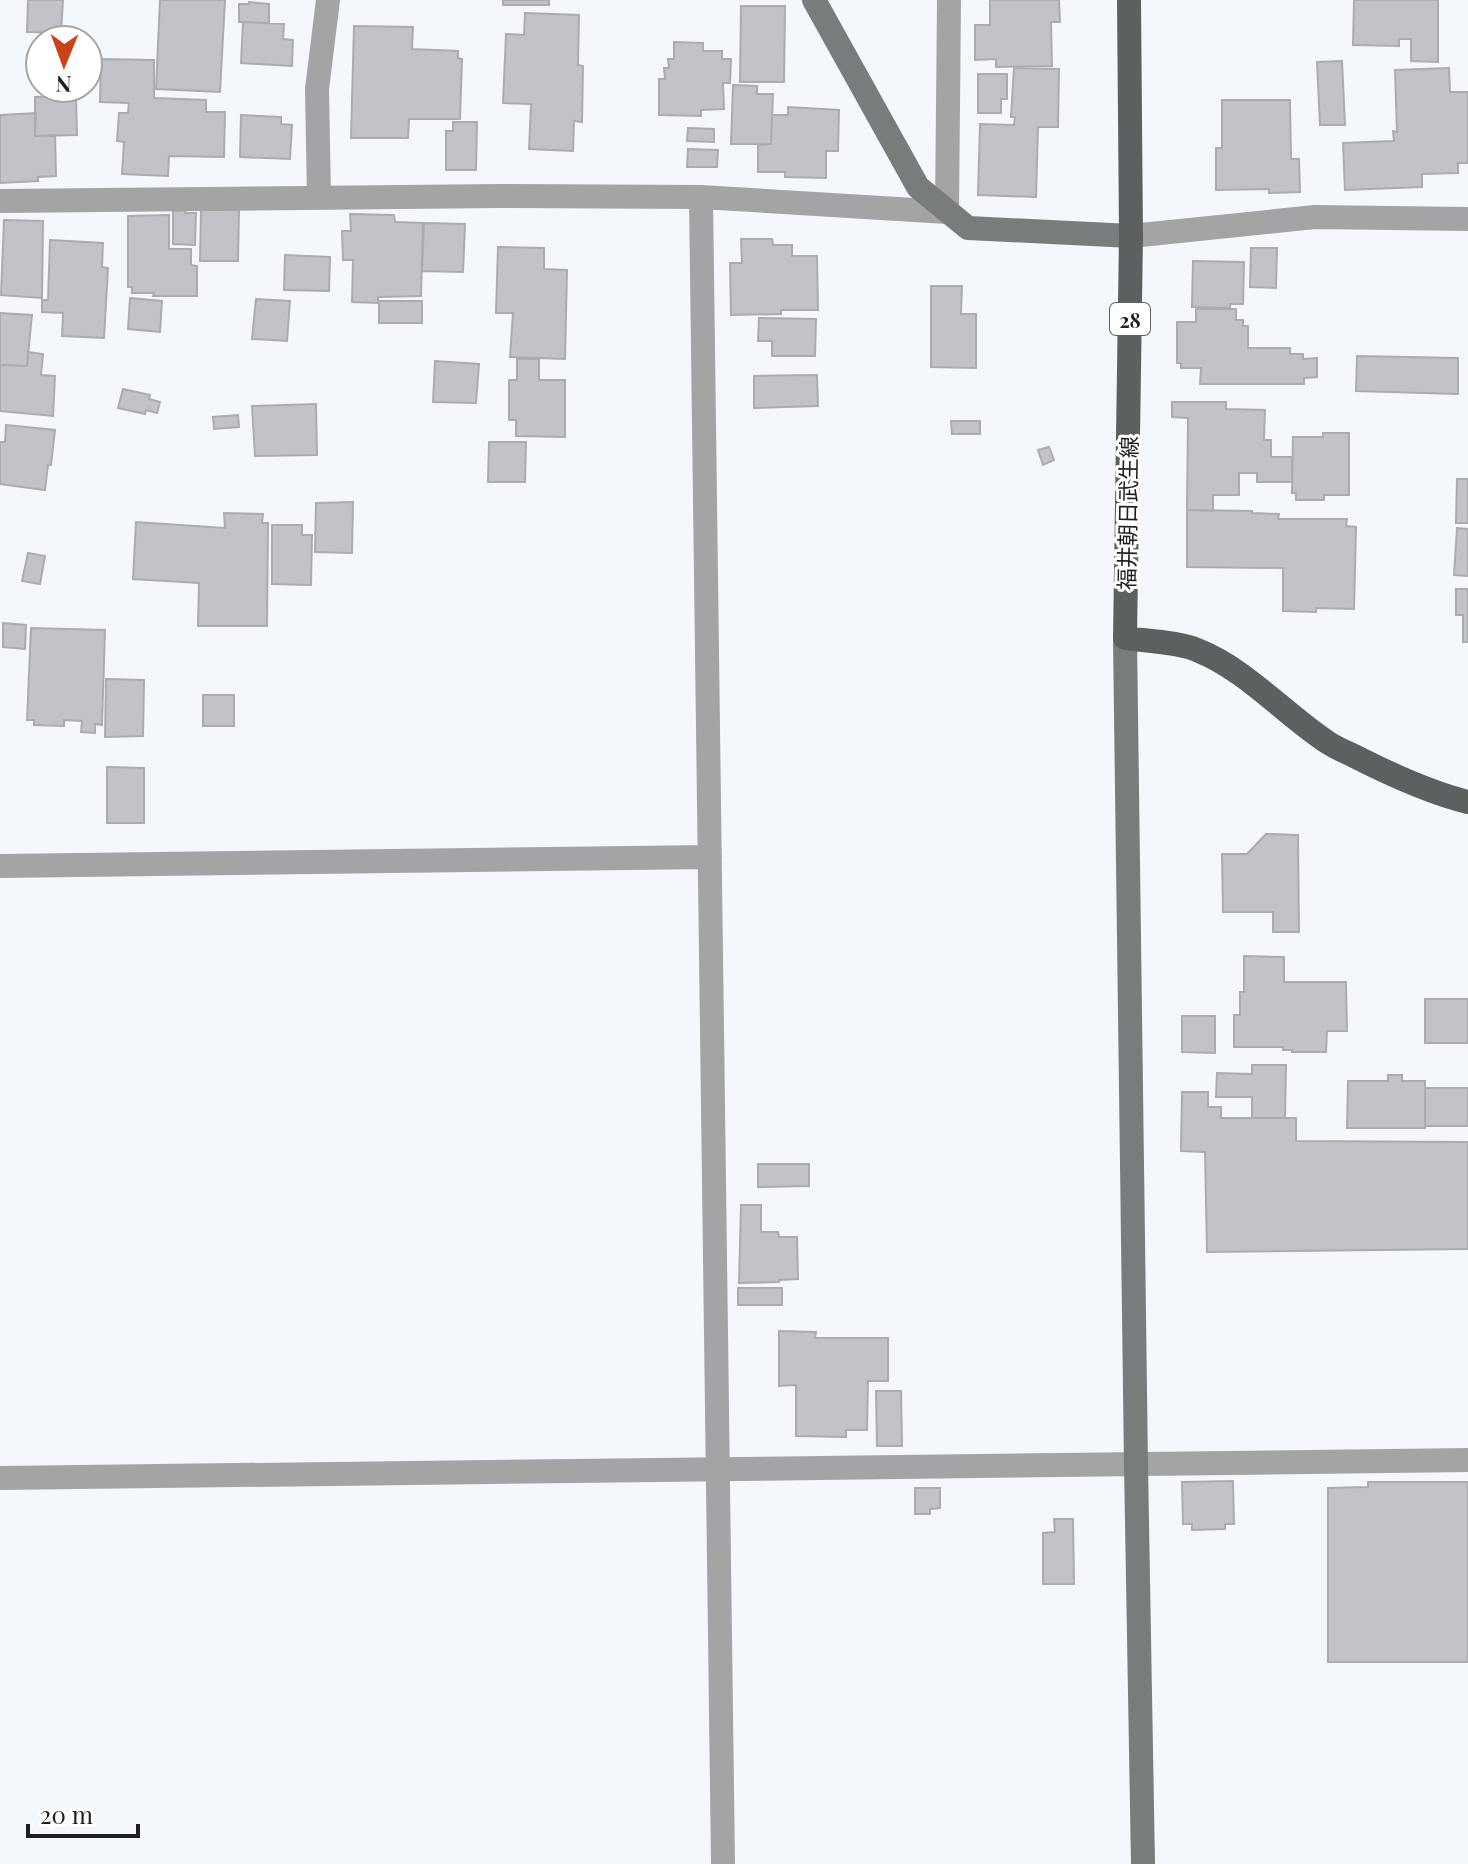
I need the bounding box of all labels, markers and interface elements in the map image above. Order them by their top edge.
north arrow [24,24,104,104]
text: N [55,70,72,100]
road number: 28 [1110,303,1150,335]
street label: 福井朝日武生線 [1111,436,1143,590]
scale bar [28,1788,138,1838]
text: 20 m [40,1798,93,1830]

